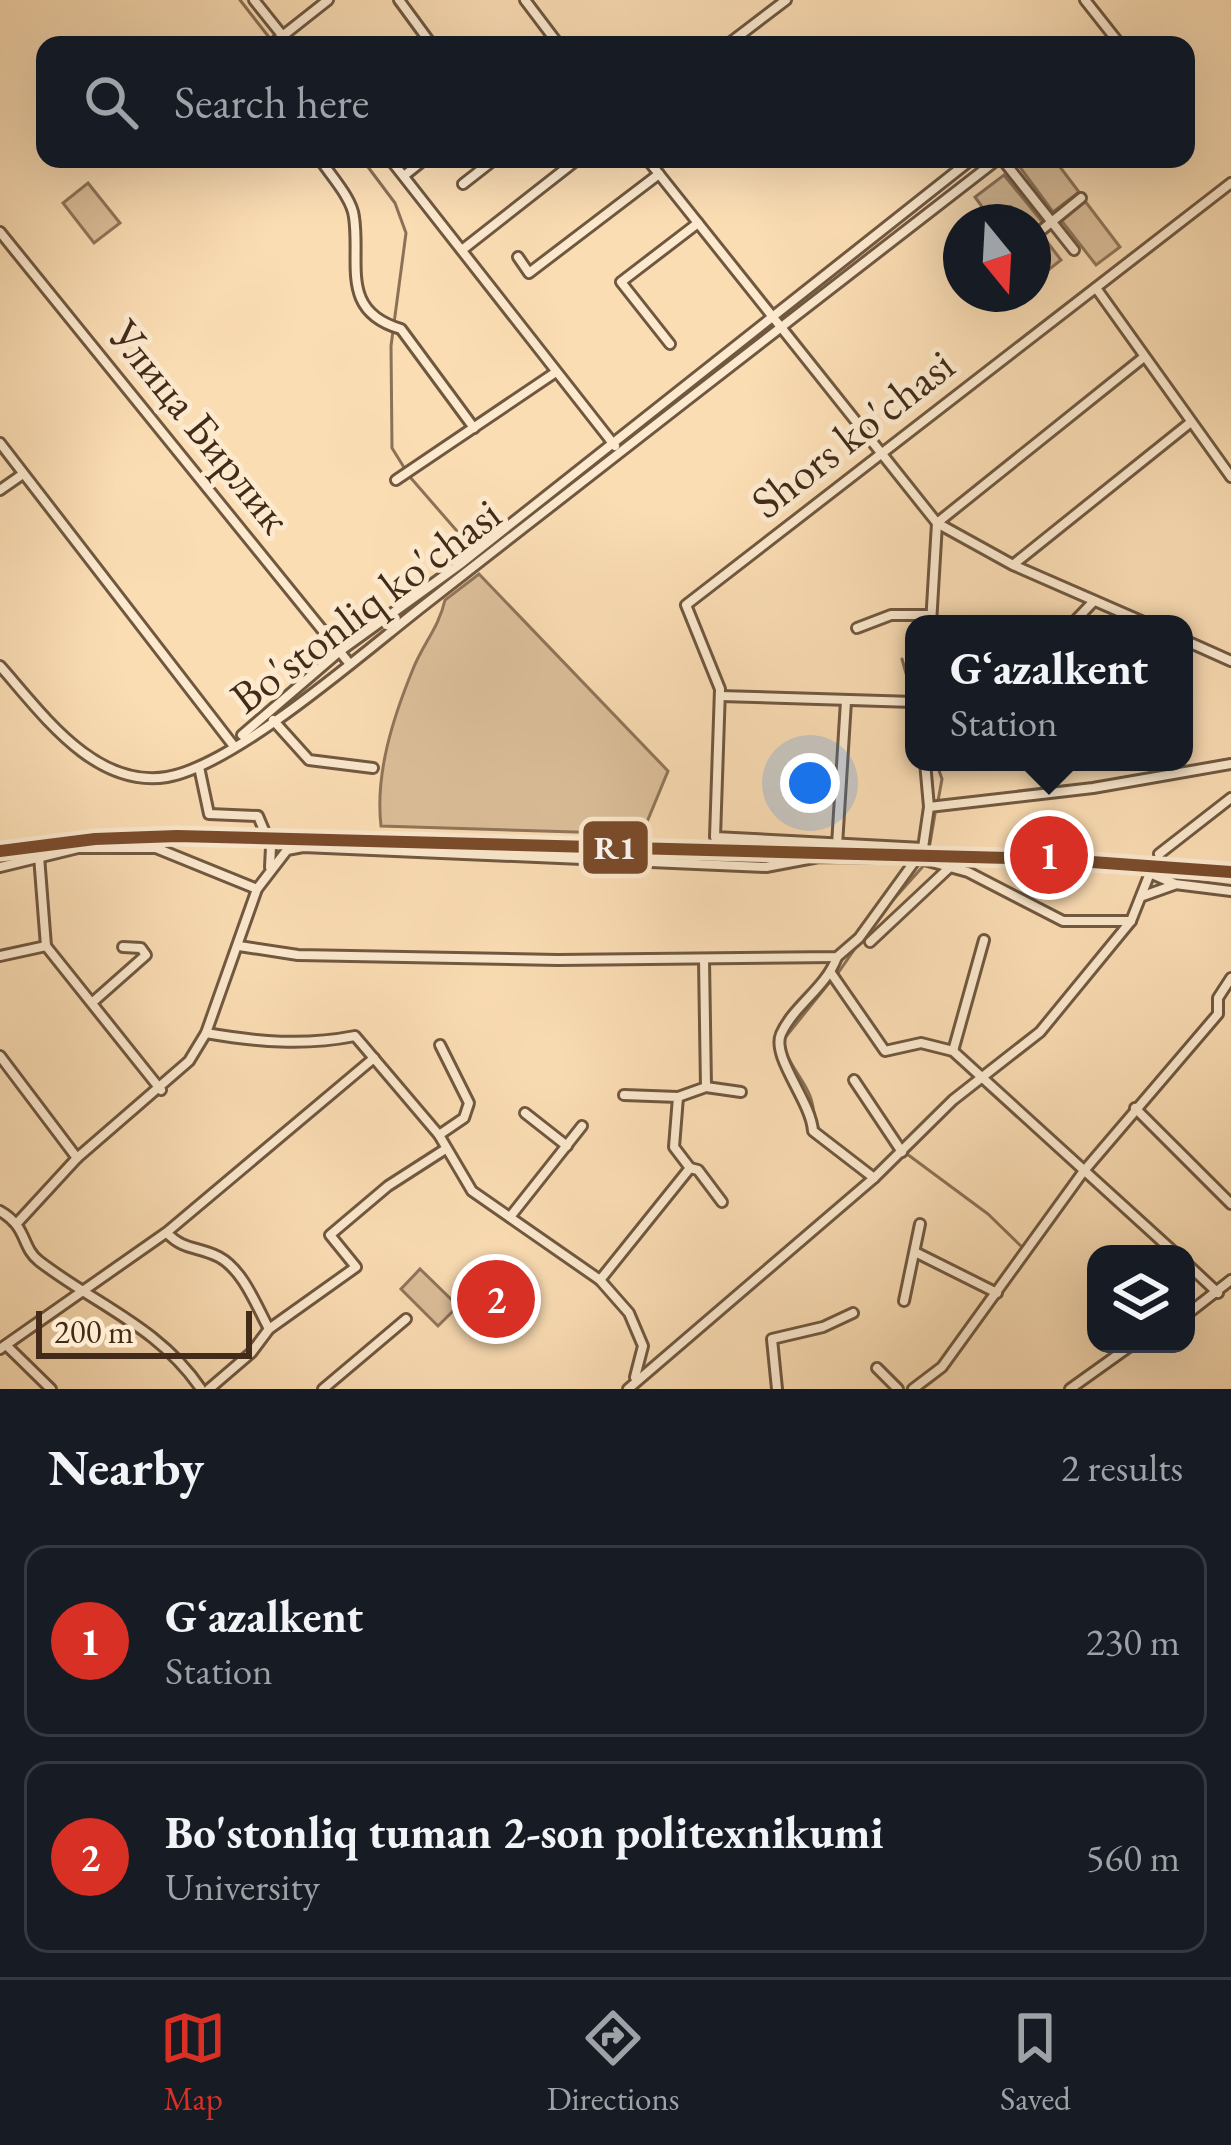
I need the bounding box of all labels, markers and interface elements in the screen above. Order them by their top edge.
search box [36,36,1195,168]
icon: search [78,69,144,135]
text: Search here [174,73,369,131]
north arrow [943,204,1051,312]
street label: Улица Бирлик [96,306,305,545]
street label: Shors ko'chasi [739,336,965,530]
street label: Bo'stonliq ko'chasi [218,484,512,726]
popup [905,615,1193,771]
text: Gʻazalkent [950,639,1148,697]
text: Station [950,697,1058,748]
your location [780,753,840,813]
pin: 1 [1010,810,1088,900]
line badge: R1 [581,819,650,876]
text: R1 [594,826,636,869]
map controls [1087,1245,1195,1353]
button: layers [1087,1245,1195,1353]
pin: 2 [457,1254,535,1344]
scale bar [36,1305,252,1358]
text: 200 m [54,1310,134,1353]
text: Nearby [48,1434,204,1500]
text: 2 results [1061,1442,1183,1493]
text: Gʻazalkent [165,1587,363,1645]
text: 1 [80,1616,100,1667]
text: 230 m [1086,1616,1180,1667]
text: Station [165,1645,273,1696]
text: Bo'stonliq tuman 2-son politexnikumi [165,1803,884,1861]
text: 2 [80,1832,100,1883]
text: 560 m [1086,1832,1180,1883]
text: University [165,1861,320,1912]
tab: Map [160,2005,226,2120]
tab: Directions [547,2005,680,2120]
tab: Saved [1000,2005,1071,2120]

